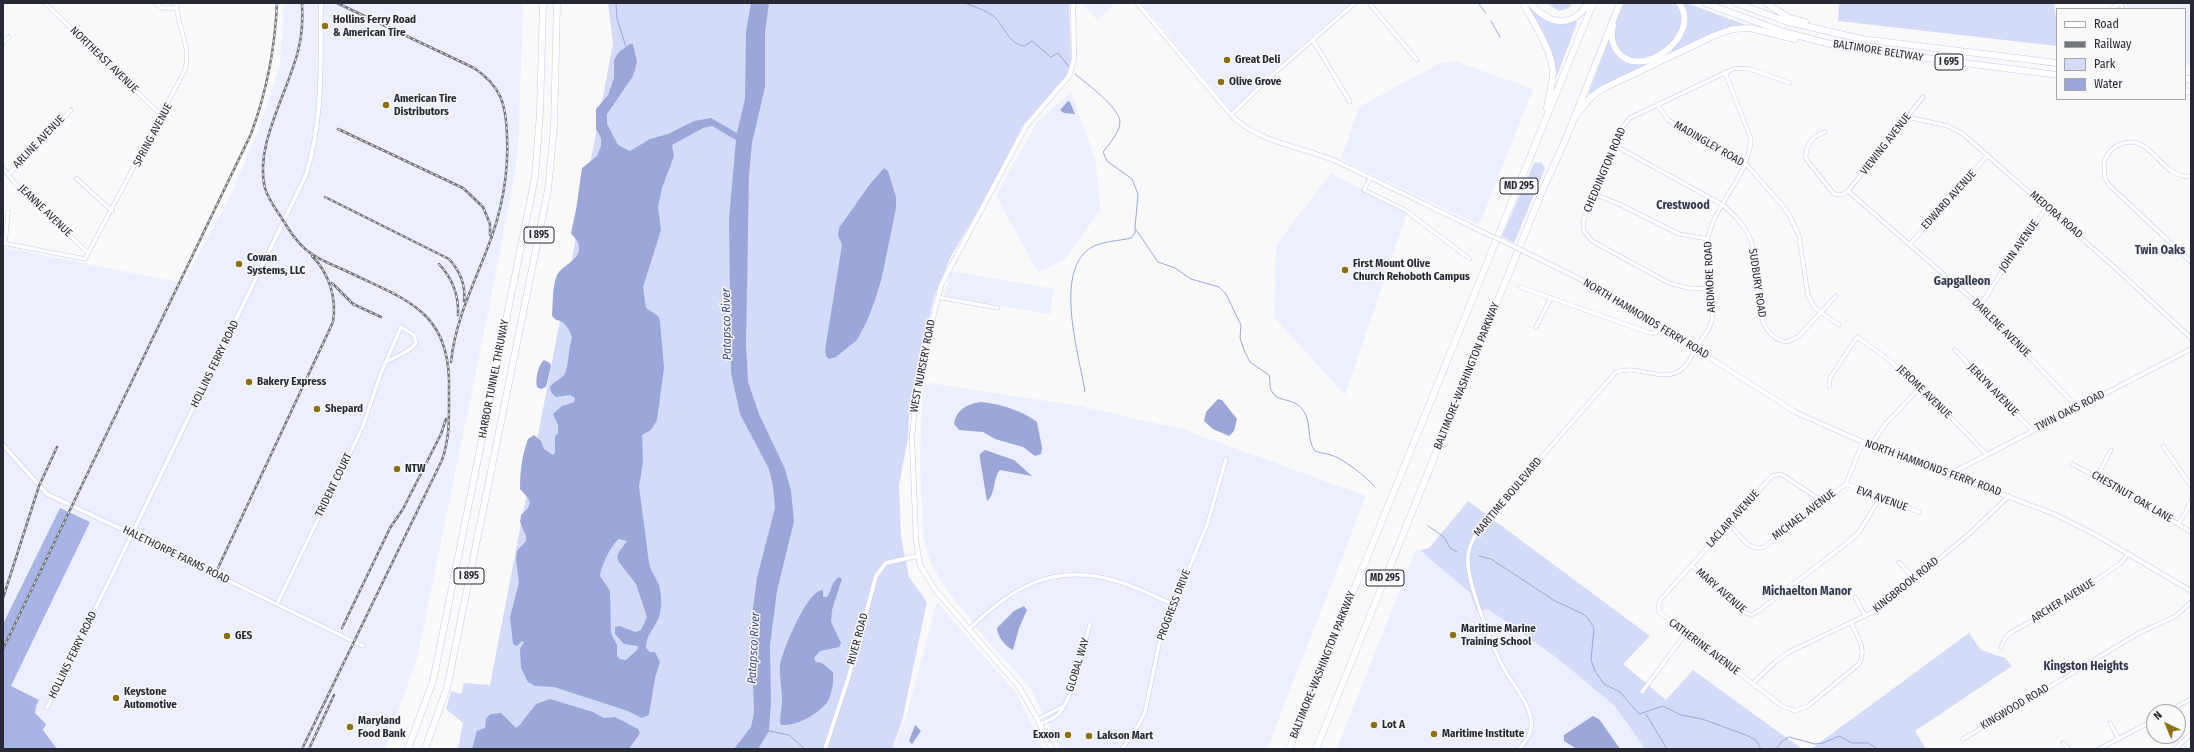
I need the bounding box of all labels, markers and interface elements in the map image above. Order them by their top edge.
legend [2056,8,2186,100]
place label: Hollins Ferry Road & American Tire [333,13,416,39]
text: Road [2094,17,2119,31]
marker: Hollins Ferry Road & American Tire [320,21,330,31]
street label: NORTHEAST AVENUE [67,24,141,96]
street label: BALTIMORE BELTWAY [1832,37,1924,65]
text: Railway [2094,37,2131,51]
place label: Great Deli [1235,53,1280,67]
road number: I 695 [1935,54,1963,70]
marker: Great Deli [1222,55,1232,65]
text: Park [2094,57,2115,71]
place label: Olive Grove [1229,75,1281,89]
marker: Olive Grove [1216,77,1226,87]
text: Water [2094,77,2122,91]
place label: American Tire Distributors [394,92,457,118]
marker: American Tire Distributors [381,100,391,110]
street label: SPRING AVENUE [131,101,175,169]
street label: VIEWING AVENUE [1858,110,1914,178]
street label: ARLINE AVENUE [10,113,68,171]
street label: MADINGLEY ROAD [1672,119,1746,169]
street label: CHEDDINGTON ROAD [1581,125,1629,215]
street label: EDWARD AVENUE [1919,168,1979,232]
road number: MD 295 [1500,178,1538,194]
street label: JEANNE AVENUE [15,182,75,240]
street label: MEDORA ROAD [2027,189,2085,241]
district label: Crestwood [1656,199,1710,213]
street label: JOHN AVENUE [1996,217,2042,275]
road number: I 895 [524,227,554,243]
street label: ARDMORE ROAD [1702,241,1718,313]
district label: Twin Oaks [2135,244,2185,258]
street label: SUDBURY ROAD [1746,248,1768,318]
place label: Cowan Systems, LLC [247,251,305,277]
place label: First Mount Olive Church Rehoboth Campus [1353,257,1470,283]
marker: Cowan Systems, LLC [234,259,244,269]
marker: First Mount Olive Church Rehoboth Campus [1340,265,1350,275]
district label: Gapgalleon [1934,275,1990,289]
street label: NORTH HAMMONDS FERRY ROAD [1581,276,1711,362]
water label: Patapsco River [719,288,735,360]
street label: DARLENE AVENUE [1969,296,2033,360]
street label: BALTIMORE-WASHINGTON PARKWAY [1431,300,1503,452]
street label: HOLLINS FERRY ROAD [188,318,242,410]
street label: WEST NURSERY ROAD [908,318,938,414]
street label: HARBOR TUNNEL THRUWAY [476,319,512,439]
street label: JERLYN AVENUE [1965,361,2021,419]
street label: JEROME AVENUE [1894,363,1954,421]
place label: Bakery Express [257,375,326,389]
marker: Bakery Express [244,377,254,387]
street label: TWIN OAKS ROAD [2033,388,2107,434]
place label: Shepard [325,402,363,416]
marker: Shepard [312,404,322,414]
street label: NORTH HAMMONDS FERRY ROAD [1863,437,2003,499]
street label: TRIDENT COURT [313,451,355,519]
street label: MARITIME BOULEVARD [1471,455,1545,539]
place label: NTW [405,462,425,476]
marker: NTW [392,464,402,474]
street label: CHESTNUT OAK LANE [2089,468,2175,526]
street label: EVA AVENUE [1855,484,1909,514]
street label: LACLAIR AVENUE [1704,487,1762,551]
street label: MICHAEL AVENUE [1770,487,1838,543]
street label: HALETHORPE FARMS ROAD [120,523,232,587]
street label: KINGBROOK ROAD [1870,554,1942,616]
street label: MARY AVENUE [1693,566,1749,616]
street label: PROGRESS DRIVE [1154,567,1194,643]
road number: I 895 [454,568,484,584]
road number: MD 295 [1366,570,1404,586]
street label: ARCHER AVENUE [2029,576,2097,626]
district label: Michaelton Manor [1762,585,1852,599]
street label: BALTIMORE-WASHINGTON PARKWAY [1287,589,1359,741]
street label: HOLLINS FERRY ROAD [46,609,100,701]
water label: Patapsco River [745,612,763,684]
street label: RIVER ROAD [845,612,871,666]
street label: CATHERINE AVENUE [1666,616,1742,678]
place label: Maritime Marine Training School [1461,622,1536,648]
place label: GES [235,629,252,643]
marker: Maritime Marine Training School [1448,630,1458,640]
marker: GES [222,631,232,641]
street label: GLOBAL WAY [1064,636,1092,694]
district label: Kingston Heights [2044,660,2128,674]
street label: KINGWOOD ROAD [1978,681,2052,733]
place label: Keystone Automotive [124,685,177,711]
marker: Keystone Automotive [111,693,121,703]
north arrow [2146,704,2186,744]
text: N [2151,709,2165,723]
place label: Maryland Food Bank [358,714,405,740]
place label: Lot A [1382,718,1405,732]
marker: Lot A [1369,720,1379,730]
marker: Maryland Food Bank [345,722,355,732]
place label: Maritime Institute [1442,727,1524,741]
place label: Exxon [1033,728,1060,742]
place label: Lakson Mart [1097,729,1153,743]
marker: Maritime Institute [1429,729,1439,739]
marker: Exxon [1063,730,1073,740]
marker: Lakson Mart [1084,731,1094,741]

